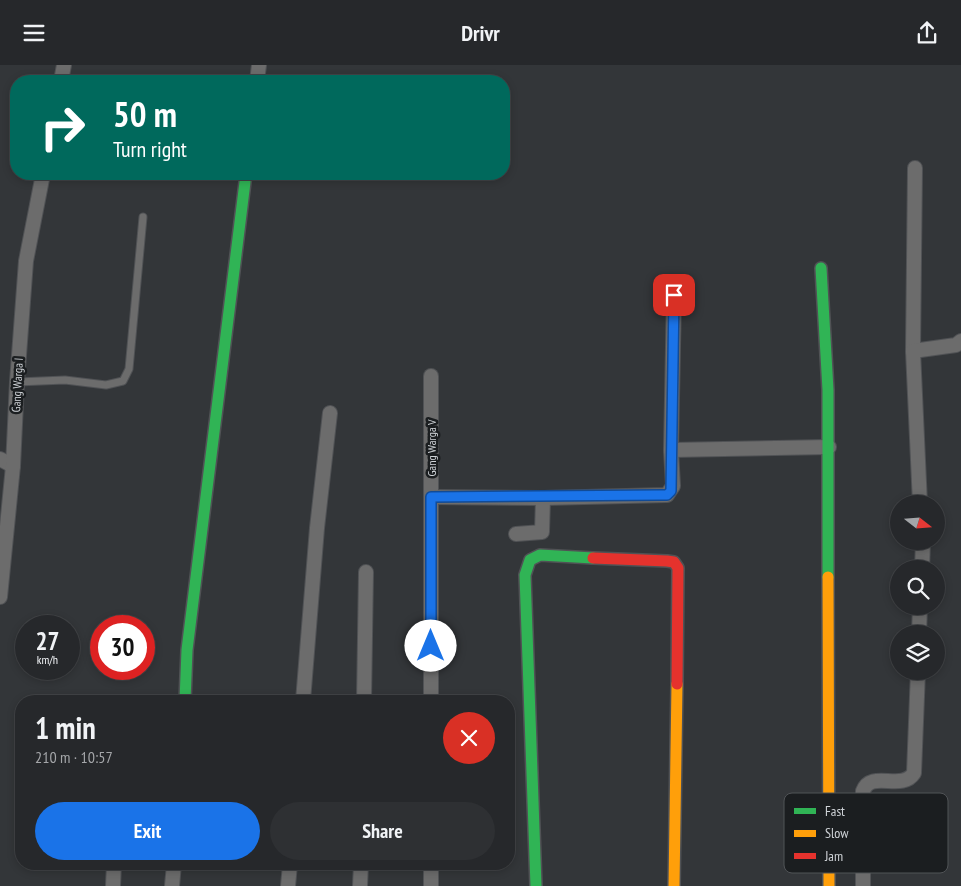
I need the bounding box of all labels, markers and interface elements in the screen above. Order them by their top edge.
icon: menu [20,19,48,47]
text: Drivr [461,19,500,47]
icon: share [913,19,941,47]
text: 50 m [113,91,177,137]
icon: right [30,95,95,160]
text: Turn right [113,135,187,163]
pin [653,274,695,316]
icon: arrive [660,281,688,309]
street label: Gang Warga I [8,357,26,413]
street label: Gang Warga V [424,419,439,477]
north arrow [890,495,945,550]
map controls [890,495,945,680]
button: search [890,560,945,615]
speed limit sign: 30 [90,615,155,680]
position arrow [404,619,456,671]
text: 27 [36,625,59,657]
button: layers [890,625,945,680]
text: km/h [37,652,58,667]
text: 1 min [35,708,96,747]
button: close [443,712,495,764]
text: 210 m · 10:57 [35,747,113,767]
legend [784,793,948,873]
button: Exit [35,802,260,860]
button: Share [270,802,495,860]
text: Fast [825,802,845,820]
text: Slow [825,824,849,842]
text: Jam [824,847,843,865]

